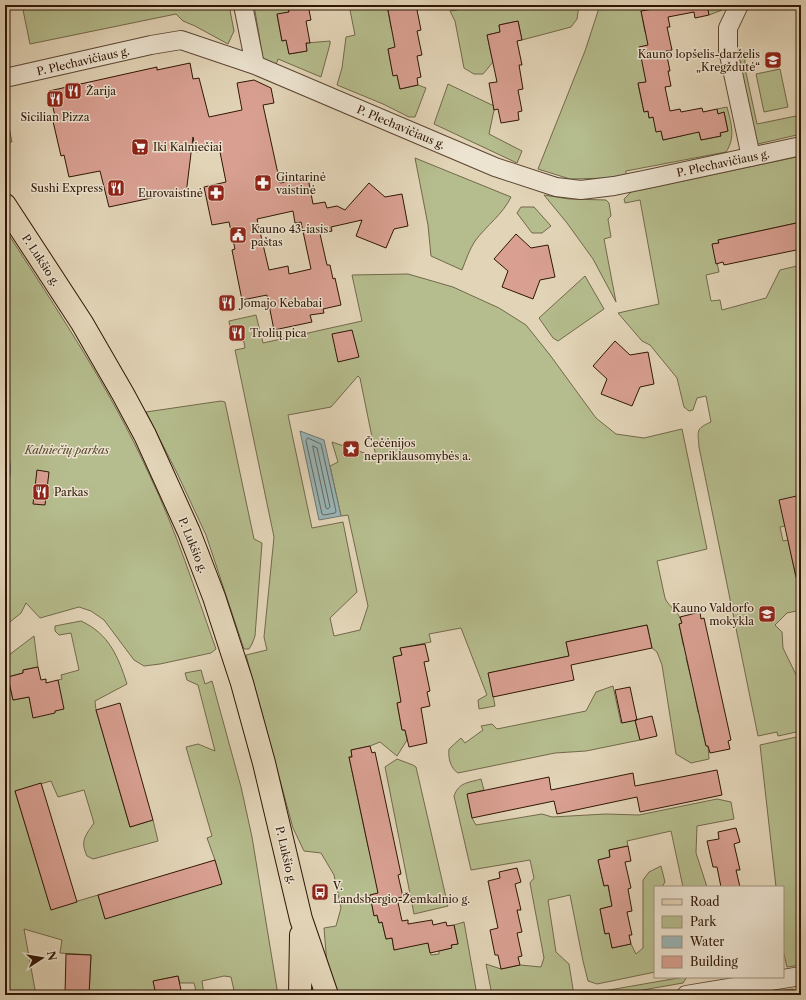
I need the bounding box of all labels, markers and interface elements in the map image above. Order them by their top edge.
street label: P. Plechavičiaus g. [35,44,131,78]
place label: Kauno lopšelis-darželis „Kregždutė“ [638,47,760,74]
school or university icon: Kauno lopšelis-darželis „Kregždutė“ [763,50,783,70]
restaurant icon: Žarija [63,81,83,101]
place label: Žarija [86,84,116,98]
restaurant icon: Sicilian Pizza [45,89,65,109]
street label: P. Plechavičiaus g. [355,102,447,152]
place label: Sicilian Pizza [20,110,90,124]
supermarket icon: Iki Kalniečiai [130,137,150,157]
place label: Iki Kalniečiai [153,140,223,154]
street label: P. Plechavičiaus g. [675,146,771,180]
place label: Gintarinė vaistinė [275,170,326,197]
pharmacy icon: Gintarinė vaistinė [253,173,273,193]
restaurant icon: Sushi Express [106,178,126,198]
place label: Sushi Express [31,181,103,195]
pharmacy icon: Eurovaistinė [206,183,226,203]
place label: Eurovaistinė [138,186,203,200]
place label: Kauno 43-iasis paštas [251,222,328,249]
public building icon: Kauno 43-iasis paštas [228,225,248,245]
street label: P. Lukšio g. [19,231,63,289]
restaurant icon: Jomajo Kebabai [217,293,237,313]
place label: Jomajo Kebabai [238,296,323,310]
restaurant icon: Trolių pica [227,323,247,343]
place label: Trolių pica [250,326,307,340]
place label: Čečėnijos nepriklausomybės a. [364,435,471,463]
place icon: Čečėnijos nepriklausomybės a. [341,439,361,459]
park label: Kalniečių parkas [24,443,109,457]
restaurant icon: Parkas [31,482,51,502]
place label: Parkas [54,485,88,499]
street label: P. Lukšio g. [175,515,211,575]
place label: Kauno Valdorfo mokykla [672,601,754,628]
school or university icon: Kauno Valdorfo mokykla [757,604,777,624]
street label: P. Lukšio g. [273,825,299,885]
place label: V. Landsbergio-Žemkalnio g. [332,879,470,906]
bus stop icon: V. Landsbergio-Žemkalnio g. [310,882,330,902]
legend [654,886,784,978]
text: Road [690,894,720,909]
text: Park [690,914,717,929]
text: Water [689,934,724,949]
north arrow [22,938,62,978]
text: N [44,950,60,962]
text: Building [690,954,738,969]

